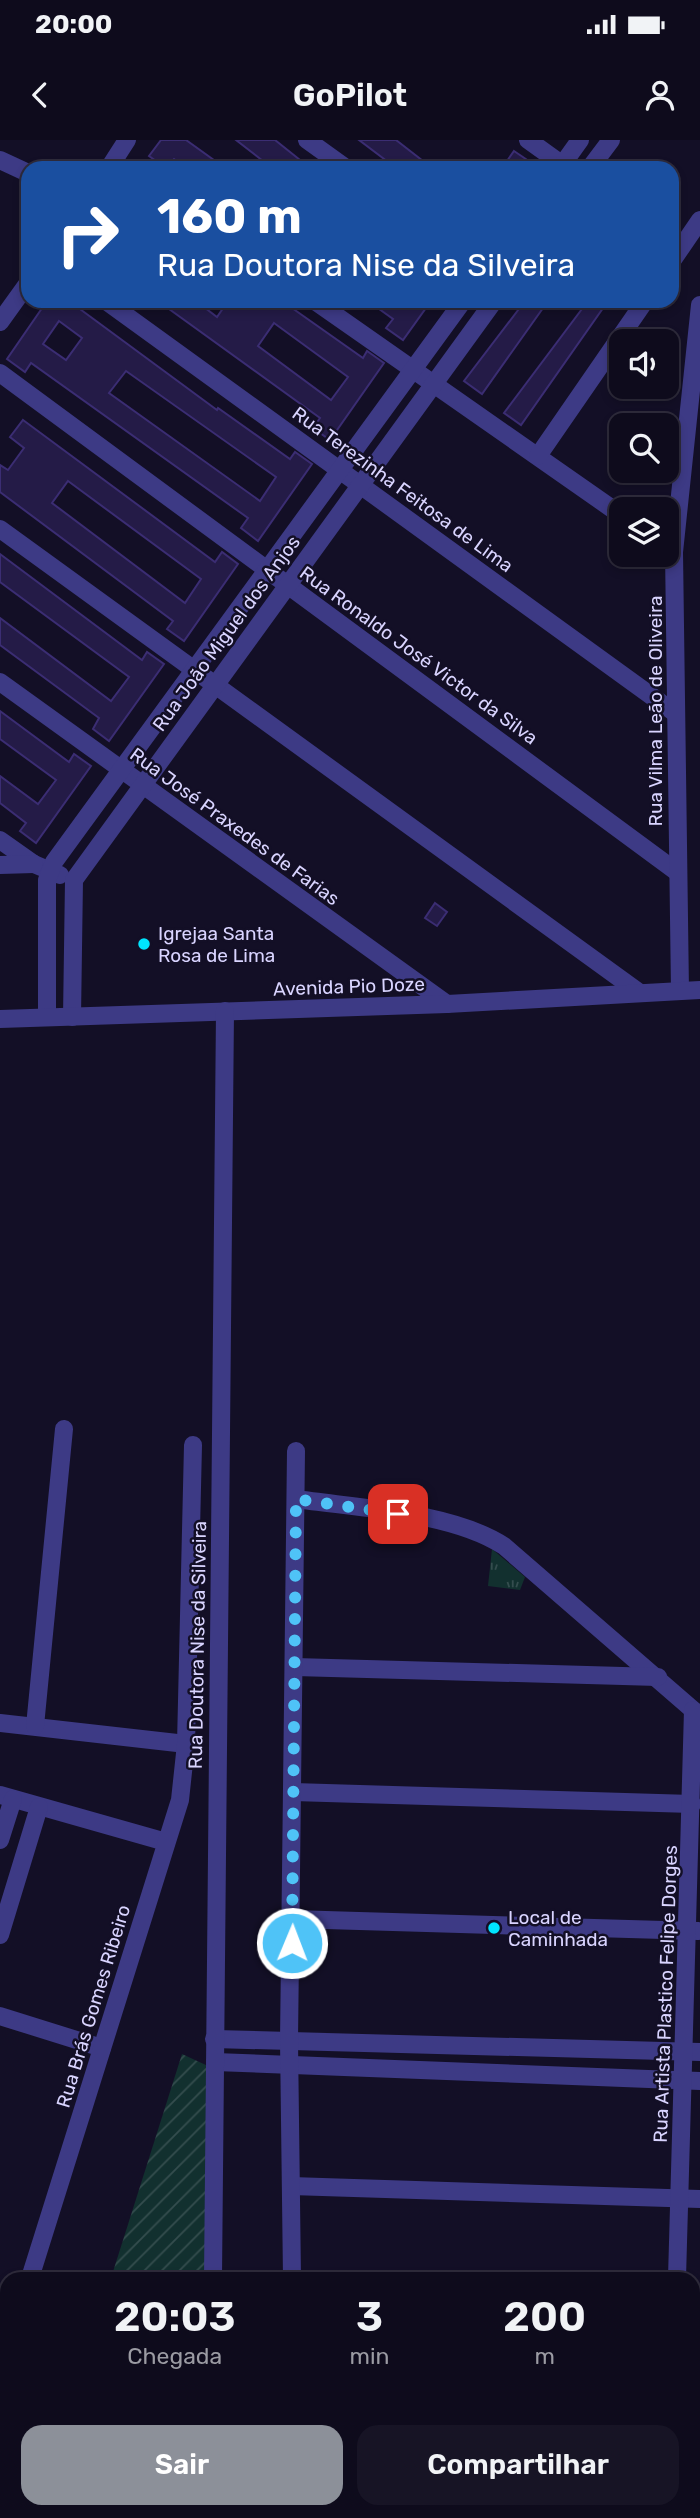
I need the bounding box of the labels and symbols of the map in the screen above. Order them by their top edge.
street label: Rua Terezinha Feitosa de Lima [288,402,518,577]
street label: Rua João Miguel dos Anjos [148,531,305,736]
street label: Rua Ronaldo José Victor da Silva [295,561,542,750]
street label: Rua Vilma Leão de Oliveira [644,596,667,826]
street label: Rua José Praxedes de Farias [126,743,344,910]
place label: Igrejaa Santa Rosa de Lima [158,922,275,967]
marker: Igrejaa Santa Rosa de Lima [136,936,152,952]
street label: Avenida Pio Doze [273,972,425,1001]
pin [368,1484,428,1544]
street label: Rua Doutora Nise da Silveira [184,1521,211,1769]
street label: Rua Artista Plastico Felipe Dorges [649,1845,682,2143]
street label: Rua Brás Gomes Ribeiro [52,1902,135,2110]
position arrow [255,1906,329,1980]
place label: Local de Caminhada [508,1906,608,1951]
marker: Local de Caminhada [486,1920,502,1936]

